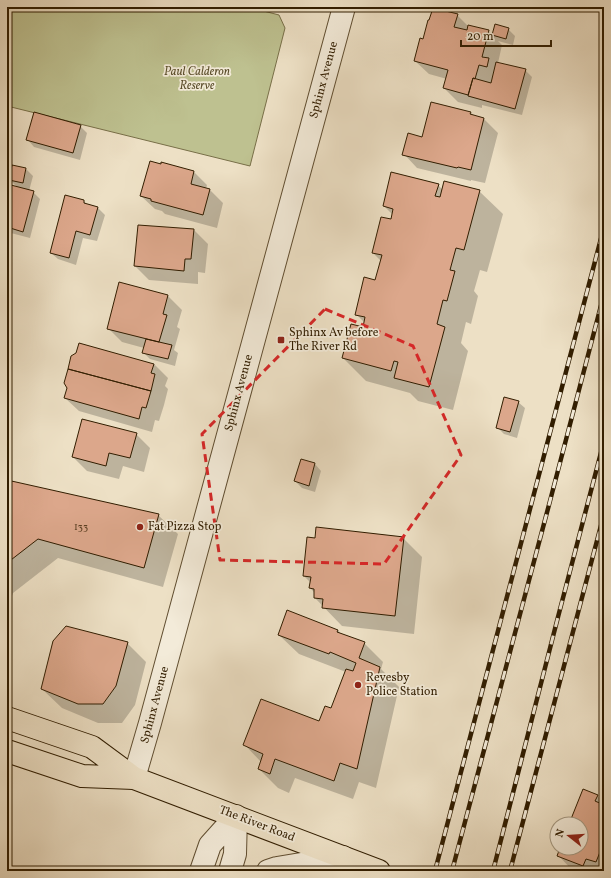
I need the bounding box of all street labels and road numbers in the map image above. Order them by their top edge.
street label: Sphinx Avenue [306,39,342,120]
street label: Sphinx Avenue [221,352,257,433]
street label: Sphinx Avenue [137,664,173,745]
street label: The River Road [217,802,298,846]

